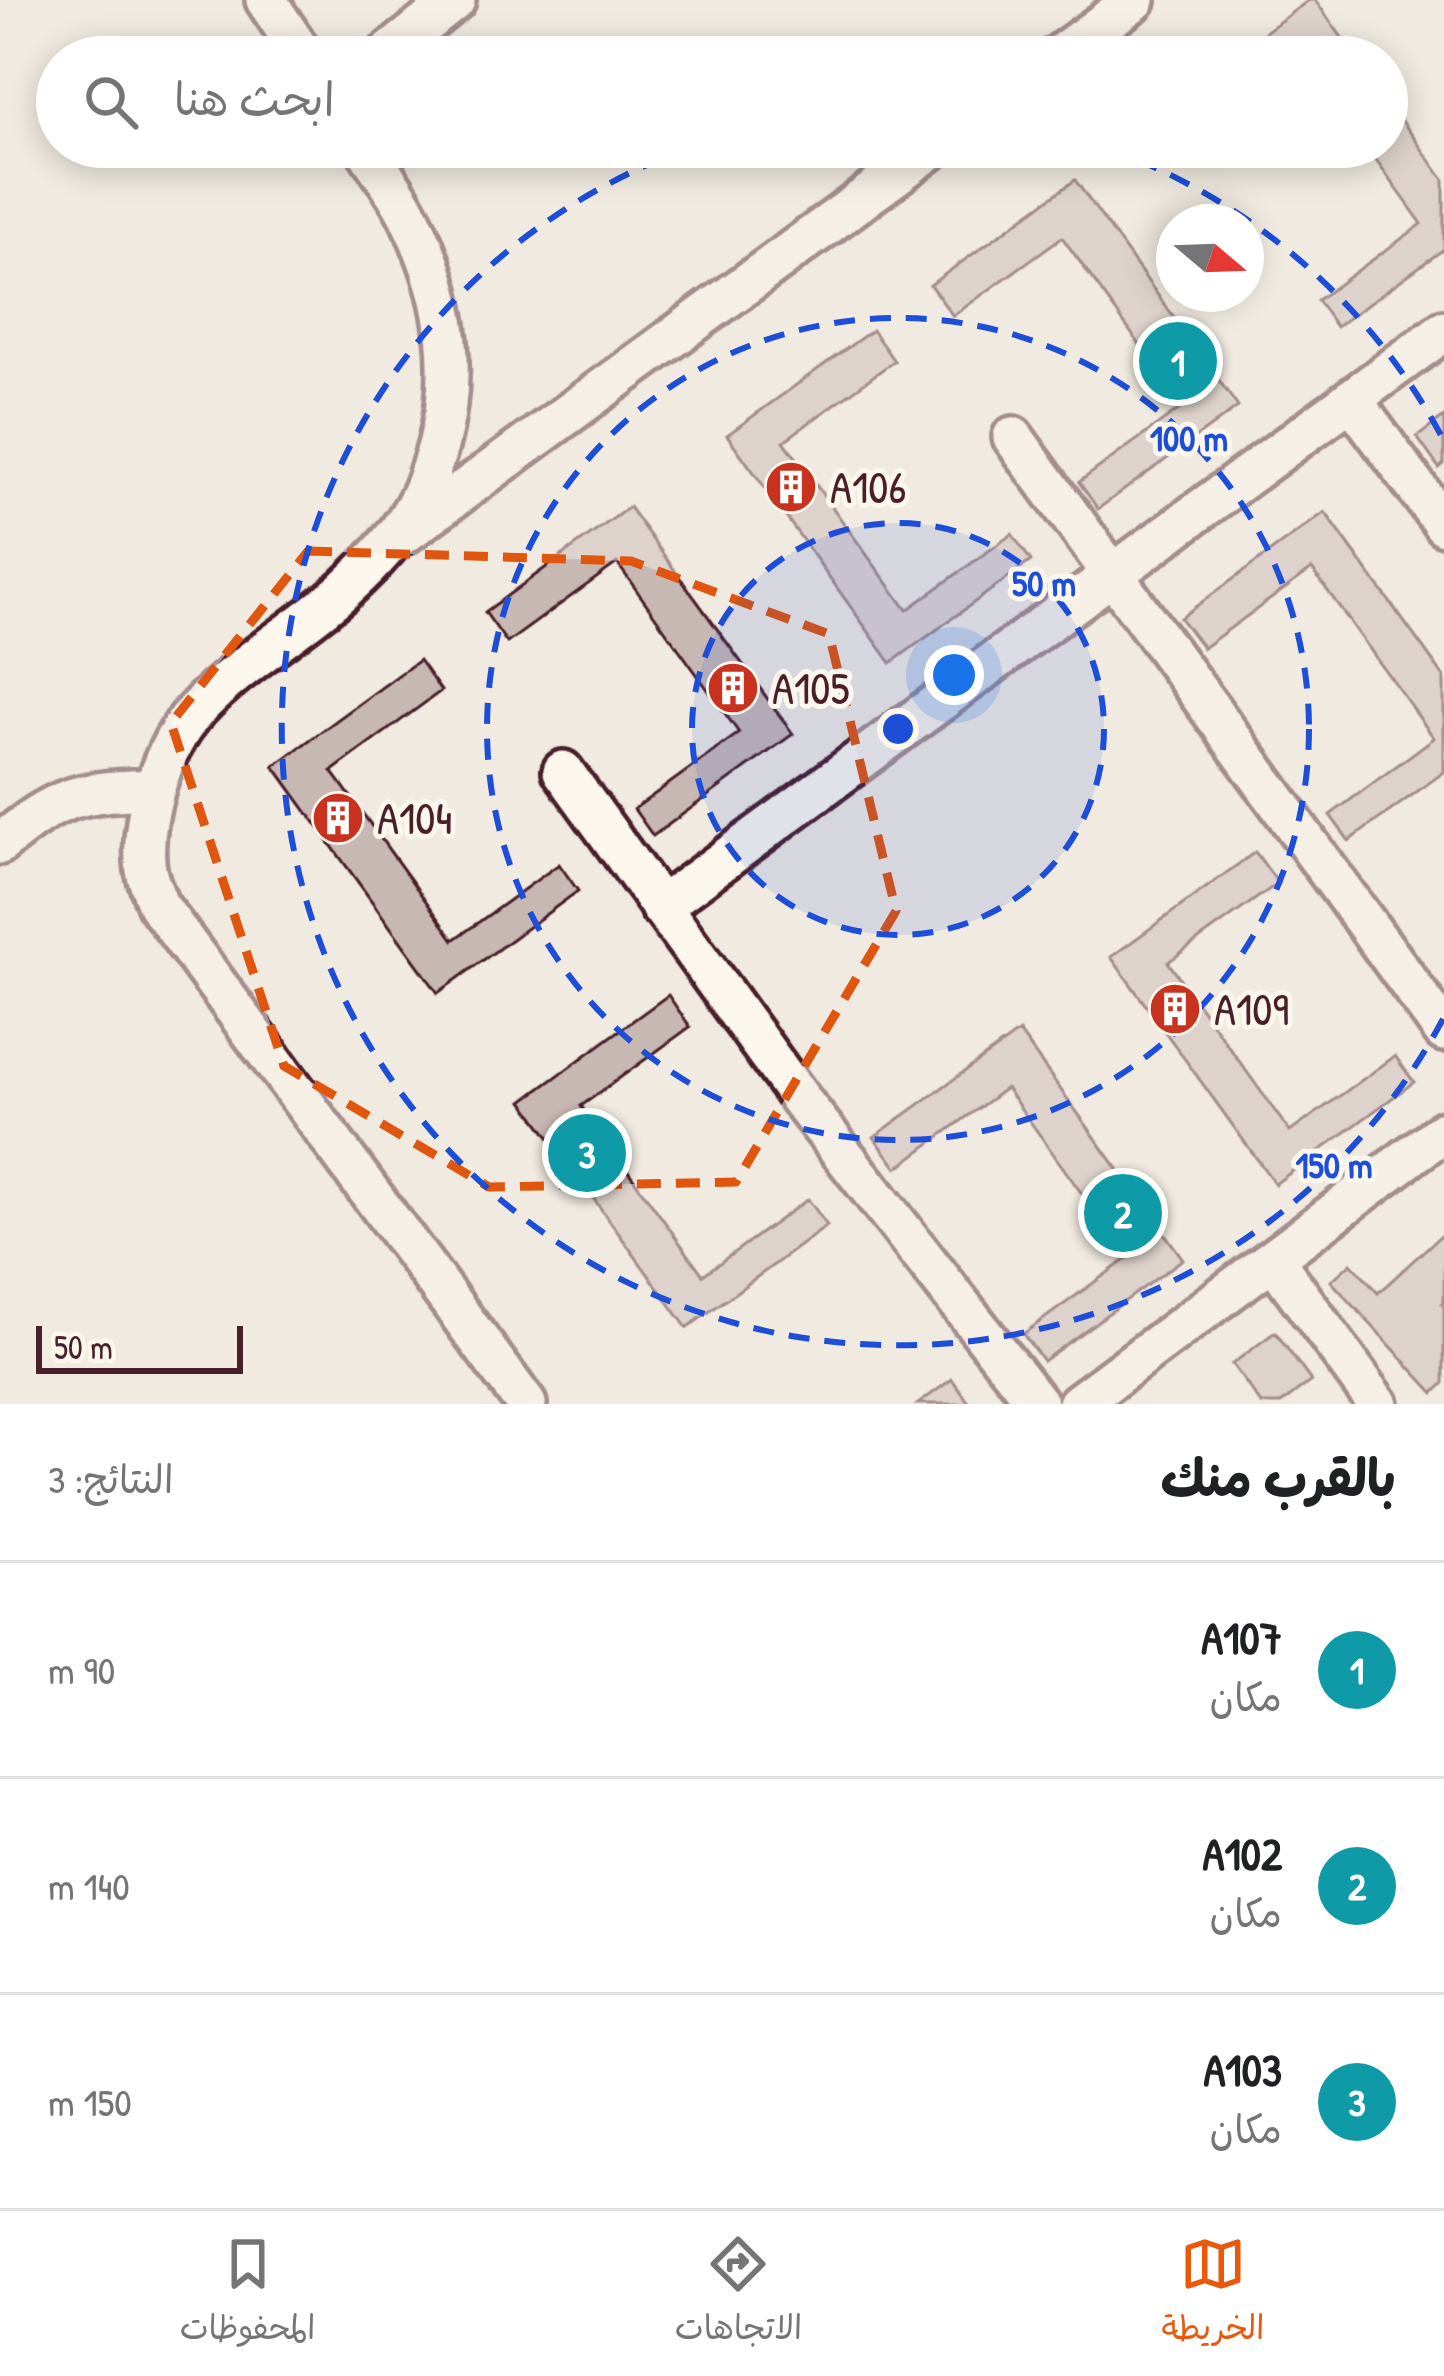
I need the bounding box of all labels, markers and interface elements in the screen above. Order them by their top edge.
search box [36,36,1408,168]
text: ابحث هنا [174,68,335,129]
icon: search [78,69,144,135]
north arrow [1156,204,1264,312]
pin: 1 [1139,316,1217,406]
text: 100 m [1150,413,1228,462]
place label: A106 [830,456,906,517]
building icon: A106 [763,459,819,515]
text: 50 m [1012,558,1076,607]
your location [924,645,984,705]
place label: A105 [772,657,850,718]
building icon: A105 [705,660,761,716]
centre of rings [877,708,919,750]
place label: A104 [377,787,452,848]
building icon: A104 [310,790,366,846]
place label: A109 [1214,978,1289,1039]
building icon: A109 [1147,981,1203,1037]
pin: 3 [548,1108,626,1198]
text: 150 m [1295,1140,1373,1189]
pin: 2 [1084,1168,1162,1258]
scale bar [36,1320,243,1373]
text: 50 m [54,1325,113,1369]
text: بالقرب منك [1161,1443,1396,1512]
text: النتائج: 3 [48,1452,173,1505]
text: A107 [1201,1607,1282,1668]
text: 90 m [48,1643,115,1696]
text: 1 [1350,1643,1364,1696]
text: مكان [1210,1670,1282,1723]
text: A102 [1202,1823,1282,1884]
text: 140 m [48,1859,130,1912]
text: 2 [1348,1859,1366,1912]
text: مكان [1210,1886,1282,1939]
text: A103 [1203,2039,1282,2100]
text: 150 m [48,2075,132,2128]
text: 3 [1348,2075,1366,2128]
text: مكان [1210,2102,1282,2155]
tab: المحفوظات [180,2231,316,2357]
tab: الاتجاهات [675,2231,802,2357]
tab: الخريطة [1161,2231,1264,2357]

